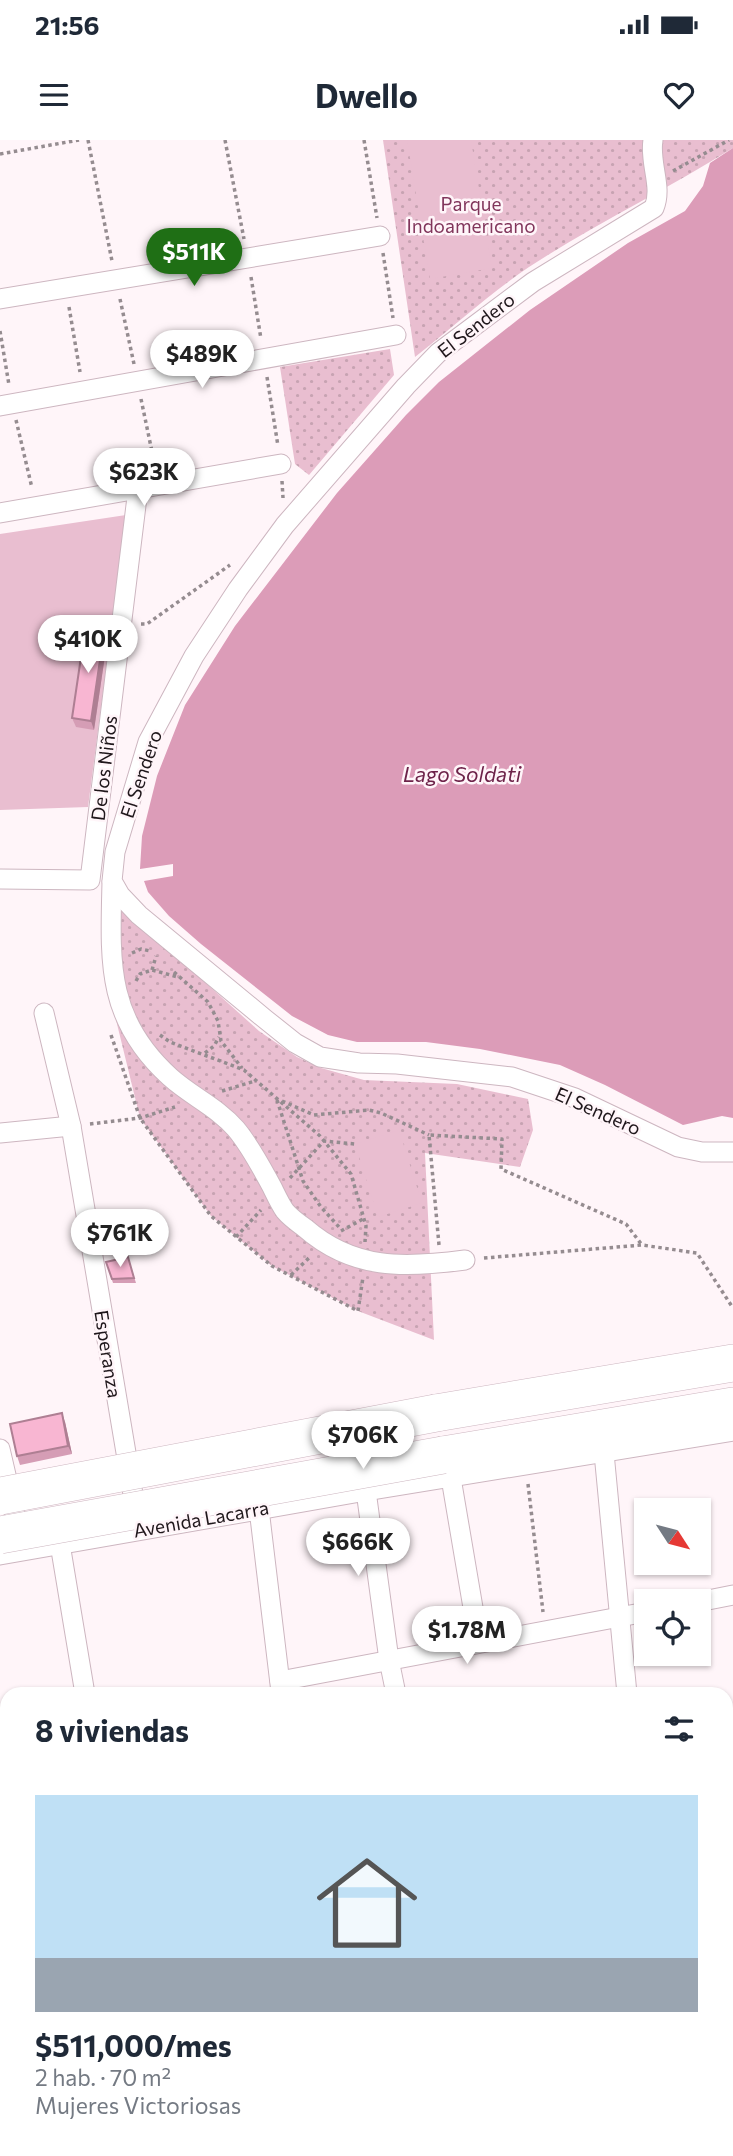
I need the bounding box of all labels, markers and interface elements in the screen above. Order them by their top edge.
text: 21:56 [35,9,100,40]
text: Dwello [315,75,418,115]
icon: menu [35,76,73,114]
icon: heart [660,76,698,114]
park label: Parque Indoamericano [406,192,536,237]
pin: $511K [145,228,243,288]
text: $511K [162,237,226,265]
street label: El Sendero [433,287,519,362]
pin: $489K [153,330,251,390]
text: $489K [166,339,238,367]
pin: $623K [95,448,193,508]
text: $623K [109,457,179,485]
pin: $410K [39,616,137,675]
text: $410K [54,624,122,652]
street label: De los Niños [86,714,121,822]
street label: El Sendero [115,727,166,821]
water label: Lago Soldati [403,761,522,786]
street label: El Sendero [552,1081,645,1140]
pin: $761K [71,1210,169,1269]
text: $761K [87,1218,153,1246]
street label: Esperanza [90,1308,127,1400]
pin: $706K [314,1412,412,1471]
text: $706K [327,1420,399,1448]
street label: Avenida Lacarra [131,1495,270,1542]
north arrow [634,1498,710,1575]
map controls [634,1498,711,1666]
pin: $666K [309,1518,407,1578]
text: $666K [322,1527,394,1555]
button: locate [634,1589,711,1666]
pin: $1.78M [410,1606,524,1666]
text: $1.78M [428,1615,506,1643]
icon: filters [660,1710,698,1748]
text: 8 viviendas [35,1711,189,1748]
icon: home [304,1840,430,1966]
text: $511,000/mes [35,2026,232,2063]
text: 2 hab. · 70 m² [35,2063,171,2091]
text: Mujeres Victoriosas [35,2091,241,2119]

